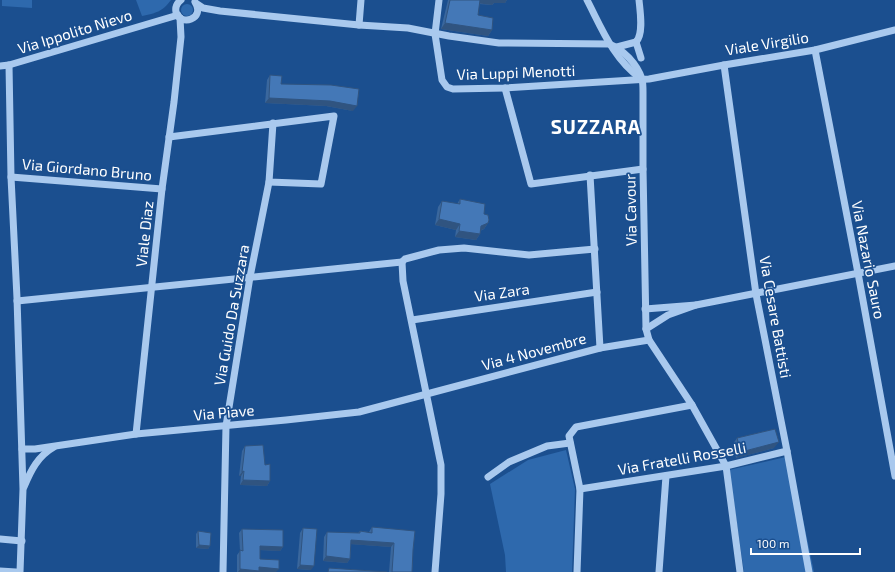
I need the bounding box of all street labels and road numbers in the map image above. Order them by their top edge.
street label: Via Ippolito Nievo [15,5,134,57]
street label: Viale Virgilio [724,28,810,58]
street label: Via Luppi Menotti [456,61,576,83]
street label: Via Giordano Bruno [21,154,153,184]
street label: Via Cavour [620,174,640,246]
street label: Via Nazario Sauro [849,199,889,321]
street label: Viale Diaz [132,200,156,268]
street label: Via Guido Da Suzzara [210,243,252,387]
street label: Via Cesare Battisti [756,254,796,379]
street label: Via Zara [473,279,531,305]
street label: Via 4 Novembre [479,328,588,374]
street label: Via Piave [193,400,255,424]
street label: Via Fratelli Rosselli [616,438,747,478]

